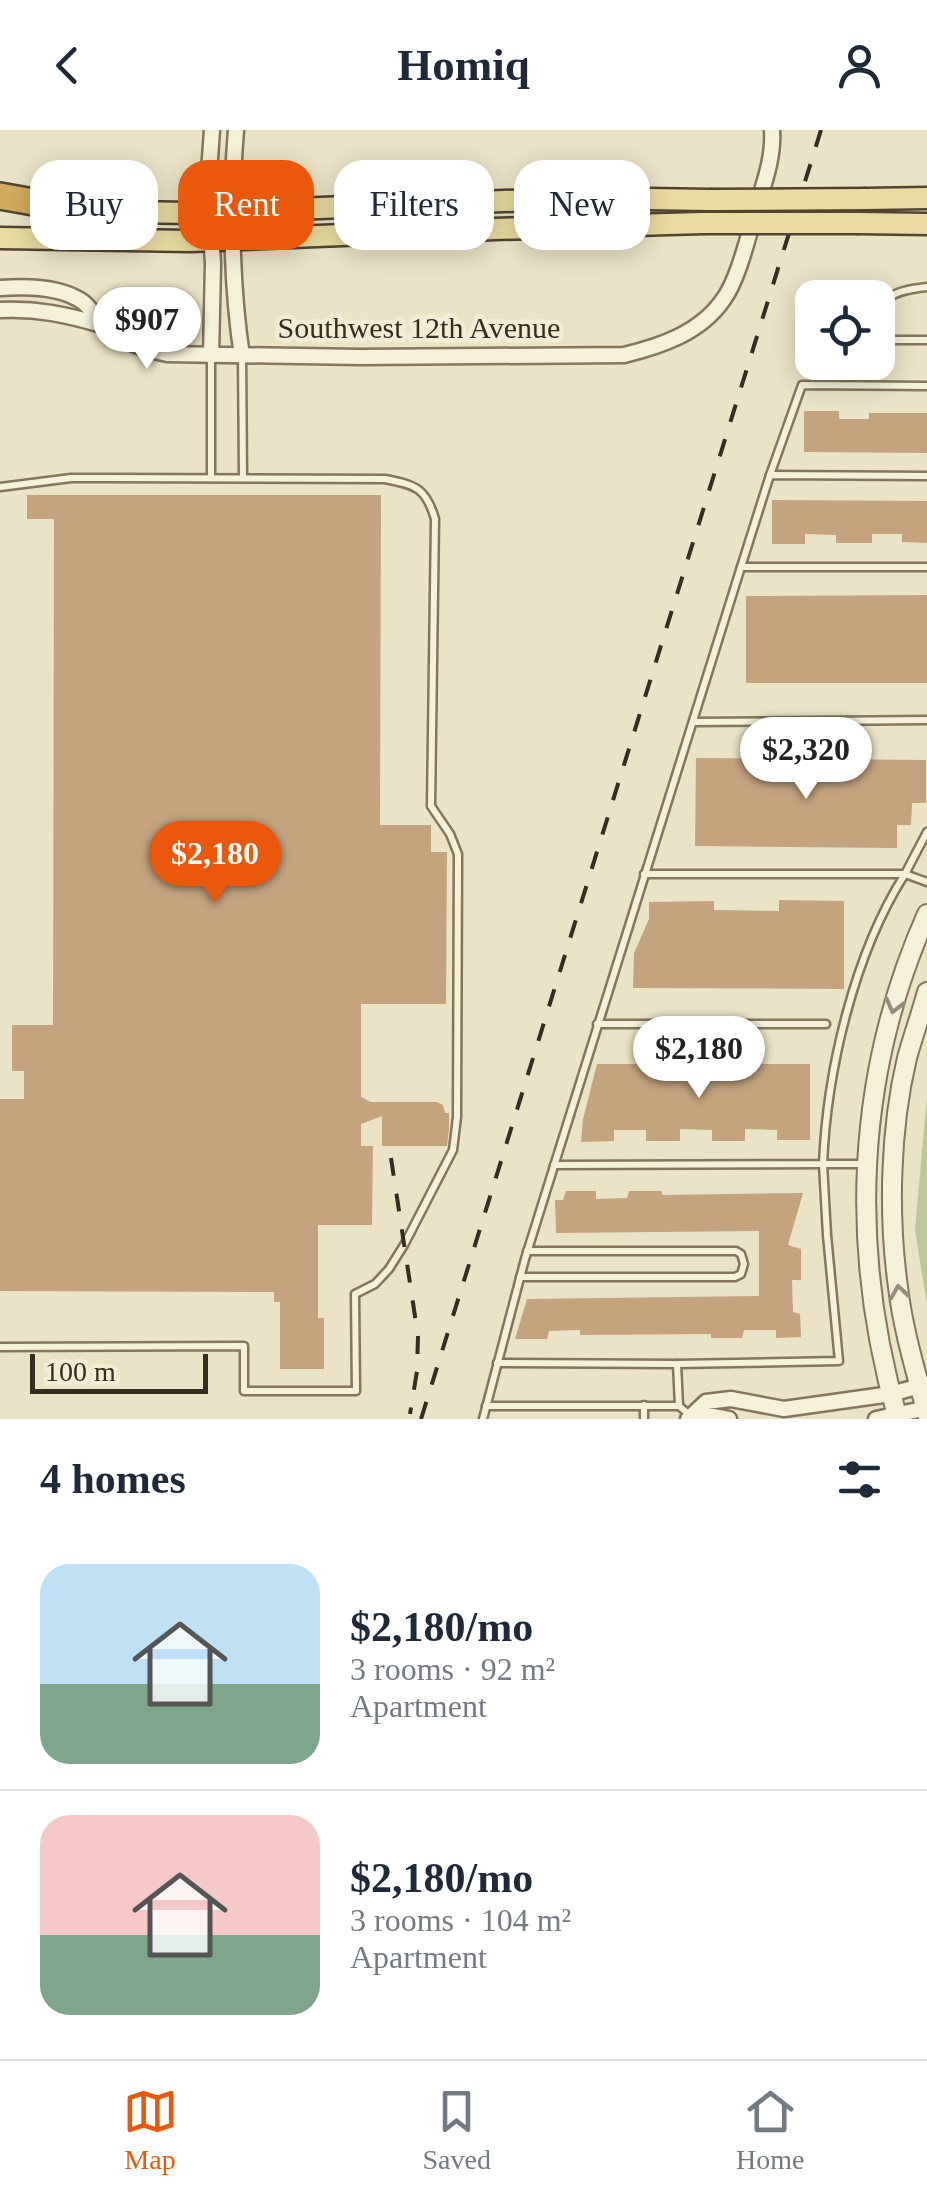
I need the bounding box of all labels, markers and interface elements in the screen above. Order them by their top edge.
icon: back [40,38,95,93]
icon: person [832,38,887,93]
text: Homiq [397,40,530,90]
chip: Buy [30,160,158,250]
chip: Rent [178,160,314,250]
chip: Filters [334,160,494,250]
chip: New [514,160,650,250]
map controls [795,280,895,380]
button: locate [795,280,895,380]
pin: $907 [88,287,206,372]
text: $907 [115,301,179,337]
street label: Southwest 12th Avenue [278,311,560,344]
pin: $2,320 [725,717,887,802]
text: $2,320 [762,731,850,767]
pin: $2,180 [134,821,296,906]
text: $2,180 [171,835,259,871]
one-way arrow [885,997,906,1014]
pin: $2,180 [618,1016,780,1101]
text: $2,180 [655,1030,743,1066]
one-way arrow [889,1284,910,1300]
scale bar [30,1349,208,1394]
text: 100 m [45,1356,116,1387]
icon: filters [832,1452,887,1507]
text: 4 homes [40,1456,186,1502]
icon: home [120,1604,240,1724]
text: $2,180/mo [350,1604,533,1650]
text: 3 rooms · 92 m² [350,1651,555,1687]
text: Apartment [350,1688,487,1724]
icon: home [120,1855,240,1975]
text: $2,180/mo [350,1855,533,1901]
text: 3 rooms · 104 m² [350,1902,571,1938]
text: Apartment [350,1939,487,1975]
tab: Map [123,2084,178,2176]
tab: Saved [423,2084,491,2176]
tab: Home [736,2084,804,2176]

